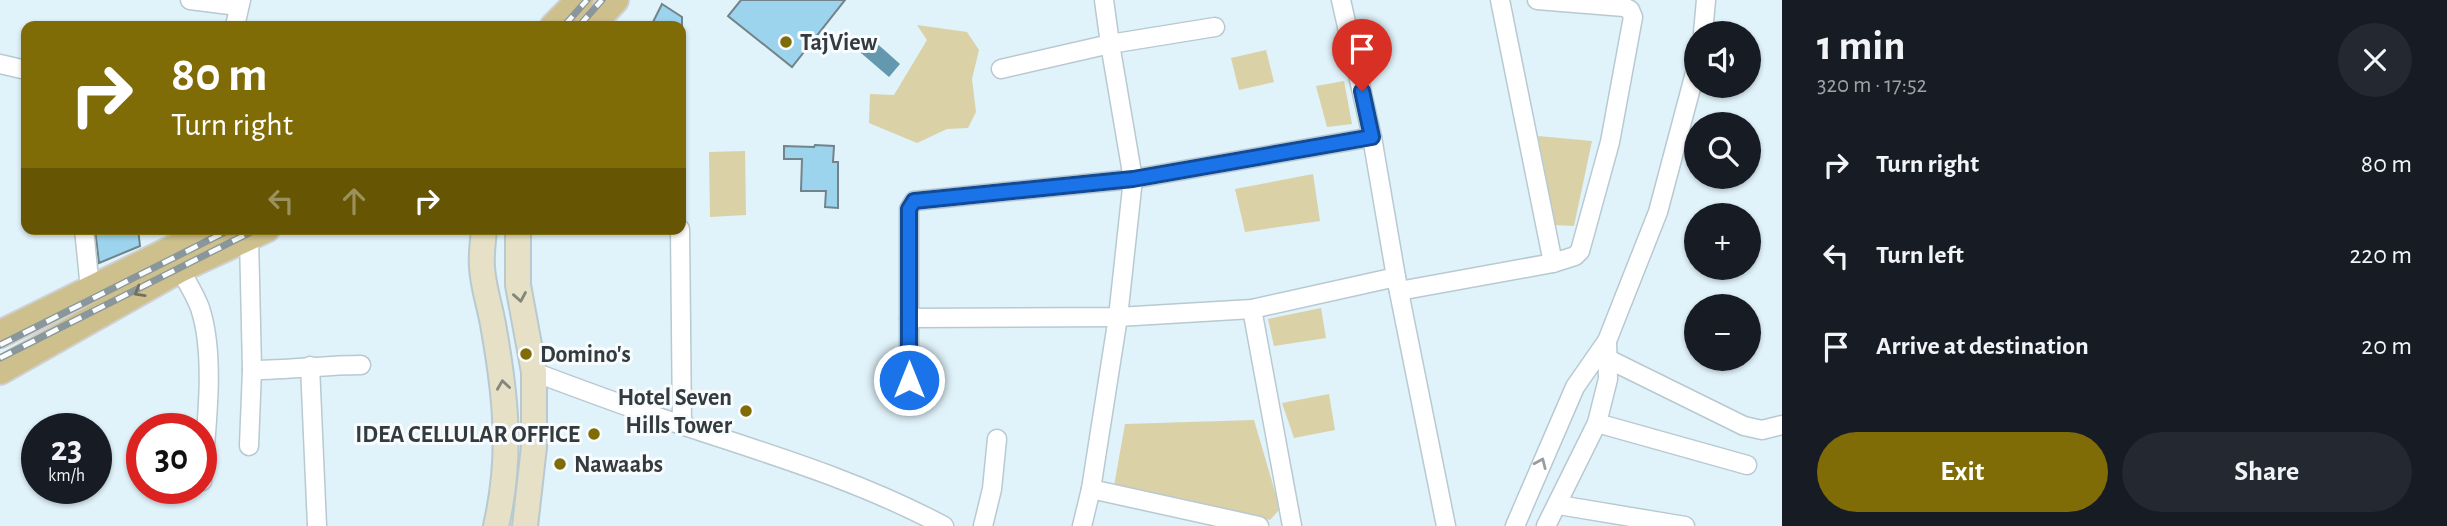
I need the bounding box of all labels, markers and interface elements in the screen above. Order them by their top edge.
pin [1332,19,1392,91]
map controls [1684,21,1761,371]
button: sound [1684,21,1761,98]
button: close [2338,23,2412,97]
text: 1 min [1817,25,1906,67]
icon: arrive [1343,30,1381,68]
place label: TajView [800,31,878,55]
marker: TajView [778,34,794,50]
icon: right [56,49,147,140]
text: 80 m [171,51,268,100]
text: 320 m · 17:52 [1817,74,1927,97]
text: Turn right [171,109,293,141]
button: search [1684,112,1761,189]
icon: right [1817,146,1855,184]
text: Turn right [1876,151,1979,177]
text: 80 m [2361,151,2412,177]
icon: left [262,182,300,220]
icon: ahead [335,182,373,220]
icon: right [408,182,446,220]
button: + [1684,203,1761,280]
icon: left [1817,237,1855,275]
text: Turn left [1876,242,1964,268]
text: 220 m [2350,242,2412,268]
one-way arrow [134,284,146,297]
one-way arrow [512,291,527,303]
button: − [1684,294,1761,371]
icon: arrive [1817,328,1855,366]
text: Arrive at destination [1876,333,2089,359]
text: 20 m [2361,333,2412,359]
place label: Domino's [540,343,631,367]
position arrow [872,343,946,417]
marker: Domino's [518,346,534,362]
one-way arrow [496,380,511,391]
place label: Hotel Seven Hills Tower [617,386,733,438]
marker: Hotel Seven Hills Tower [738,403,754,419]
speed limit sign: 30 [126,413,217,504]
place label: IDEA CELLULAR OFFICE [355,423,580,447]
marker: IDEA CELLULAR OFFICE [586,426,602,442]
text: 23 [51,432,82,467]
button: Exit [1817,432,2108,512]
button: Share [2122,432,2412,512]
place label: Nawaabs [574,453,663,477]
marker: Nawaabs [552,456,568,472]
one-way arrow [1533,458,1547,470]
text: km/h [48,467,85,485]

